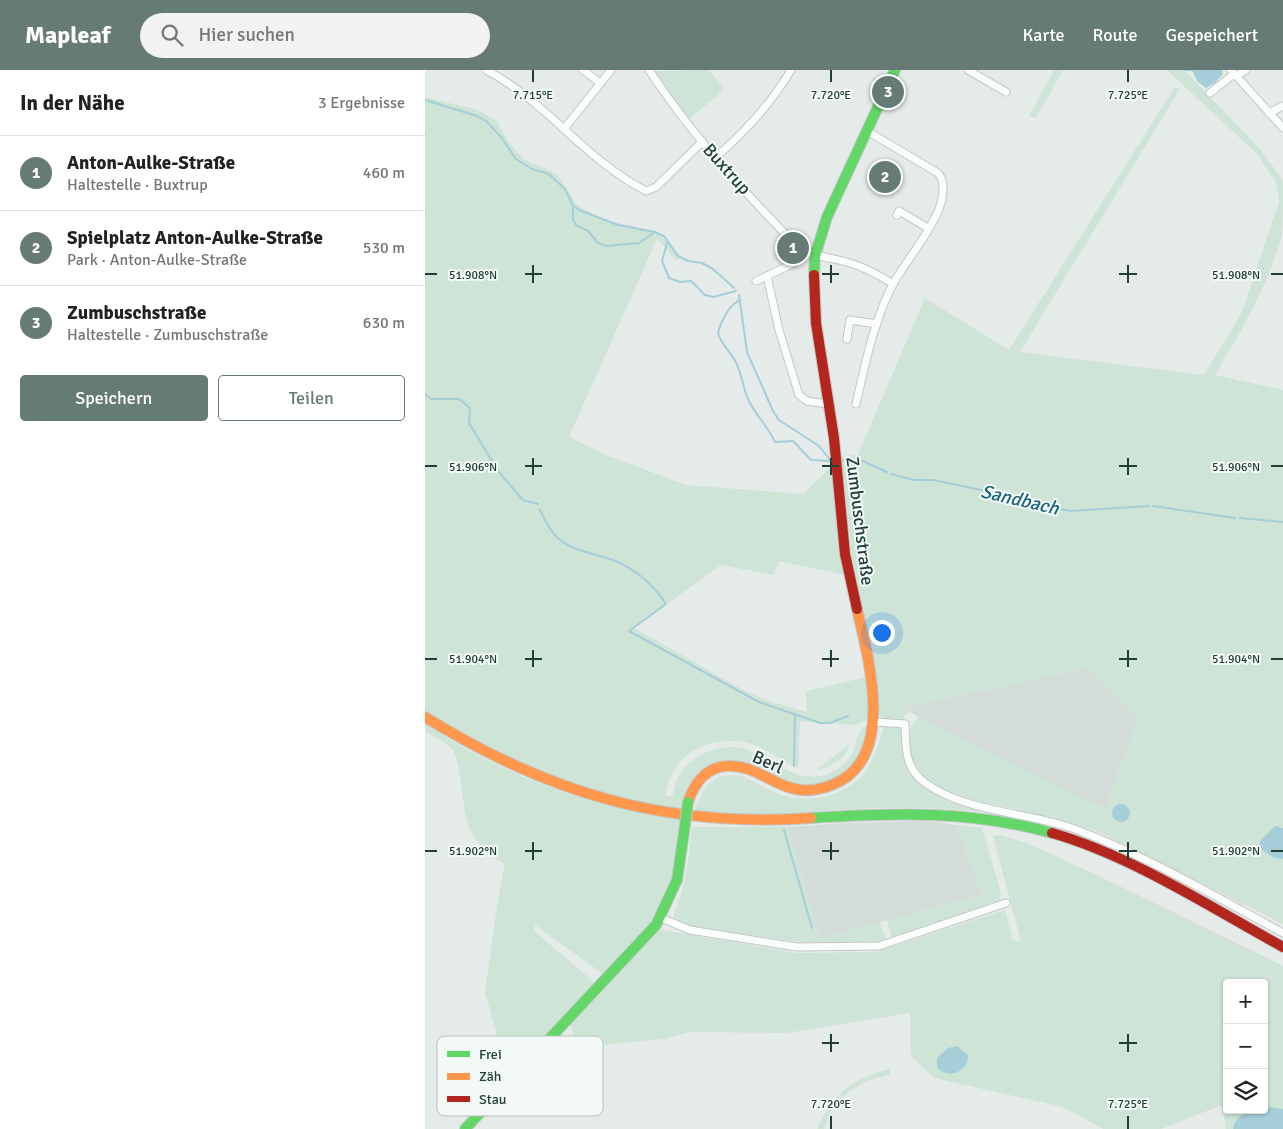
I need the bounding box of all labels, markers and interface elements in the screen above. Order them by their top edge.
search box [140,13,490,58]
text: Mapleaf [25,20,110,50]
icon: search [158,21,186,49]
text: Hier suchen [198,23,295,47]
text: Karte [1023,24,1065,46]
text: Route [1093,24,1138,46]
text: Gespeichert [1166,24,1258,46]
pin: 3 [872,73,904,111]
text: 7.715°E [513,88,553,103]
text: 7.720°E [811,88,851,103]
text: 7.725°E [1108,88,1148,103]
text: In der Nähe [20,90,125,116]
text: 3 Ergebnisse [318,93,405,113]
street label: Buxtrup [698,139,756,199]
text: Anton-Aulke-Straße [67,151,235,175]
pin: 2 [869,158,901,196]
text: 1 [32,163,40,183]
text: 460 m [363,163,405,183]
text: Haltestelle · Buxtrup [67,175,208,195]
text: Spielplatz Anton-Aulke-Straße [67,226,323,250]
pin: 1 [777,229,809,267]
text: 2 [32,238,40,258]
text: 530 m [363,238,405,258]
text: Park · Anton-Aulke-Straße [67,250,247,270]
text: 51.908°N [449,268,497,283]
text: 51.908°N [1212,268,1260,283]
text: Zumbuschstraße [67,301,206,325]
text: 3 [32,313,40,333]
text: 630 m [363,313,405,333]
text: Haltestelle · Zumbuschstraße [67,325,268,345]
button: Speichern [20,375,208,421]
button: Teilen [218,375,405,421]
street label: Zumbuschstraße [841,455,879,587]
text: 51.906°N [449,460,497,475]
text: 51.906°N [1212,460,1260,475]
water label: Sandbach [978,479,1062,521]
your location [869,620,895,646]
text: 51.904°N [449,652,497,667]
text: 51.904°N [1212,652,1260,667]
street label: Berl [749,745,787,779]
text: 51.902°N [449,844,497,859]
text: 51.902°N [1212,844,1260,859]
map controls [1223,979,1268,1114]
button: + [1223,979,1268,1024]
button: − [1223,1024,1268,1069]
legend [437,1036,603,1116]
text: Frei [479,1046,502,1063]
text: Zäh [479,1068,501,1085]
button: layers [1223,1069,1268,1114]
text: Stau [479,1091,506,1108]
text: 7.720°E [811,1097,851,1112]
text: 7.725°E [1108,1097,1148,1112]

